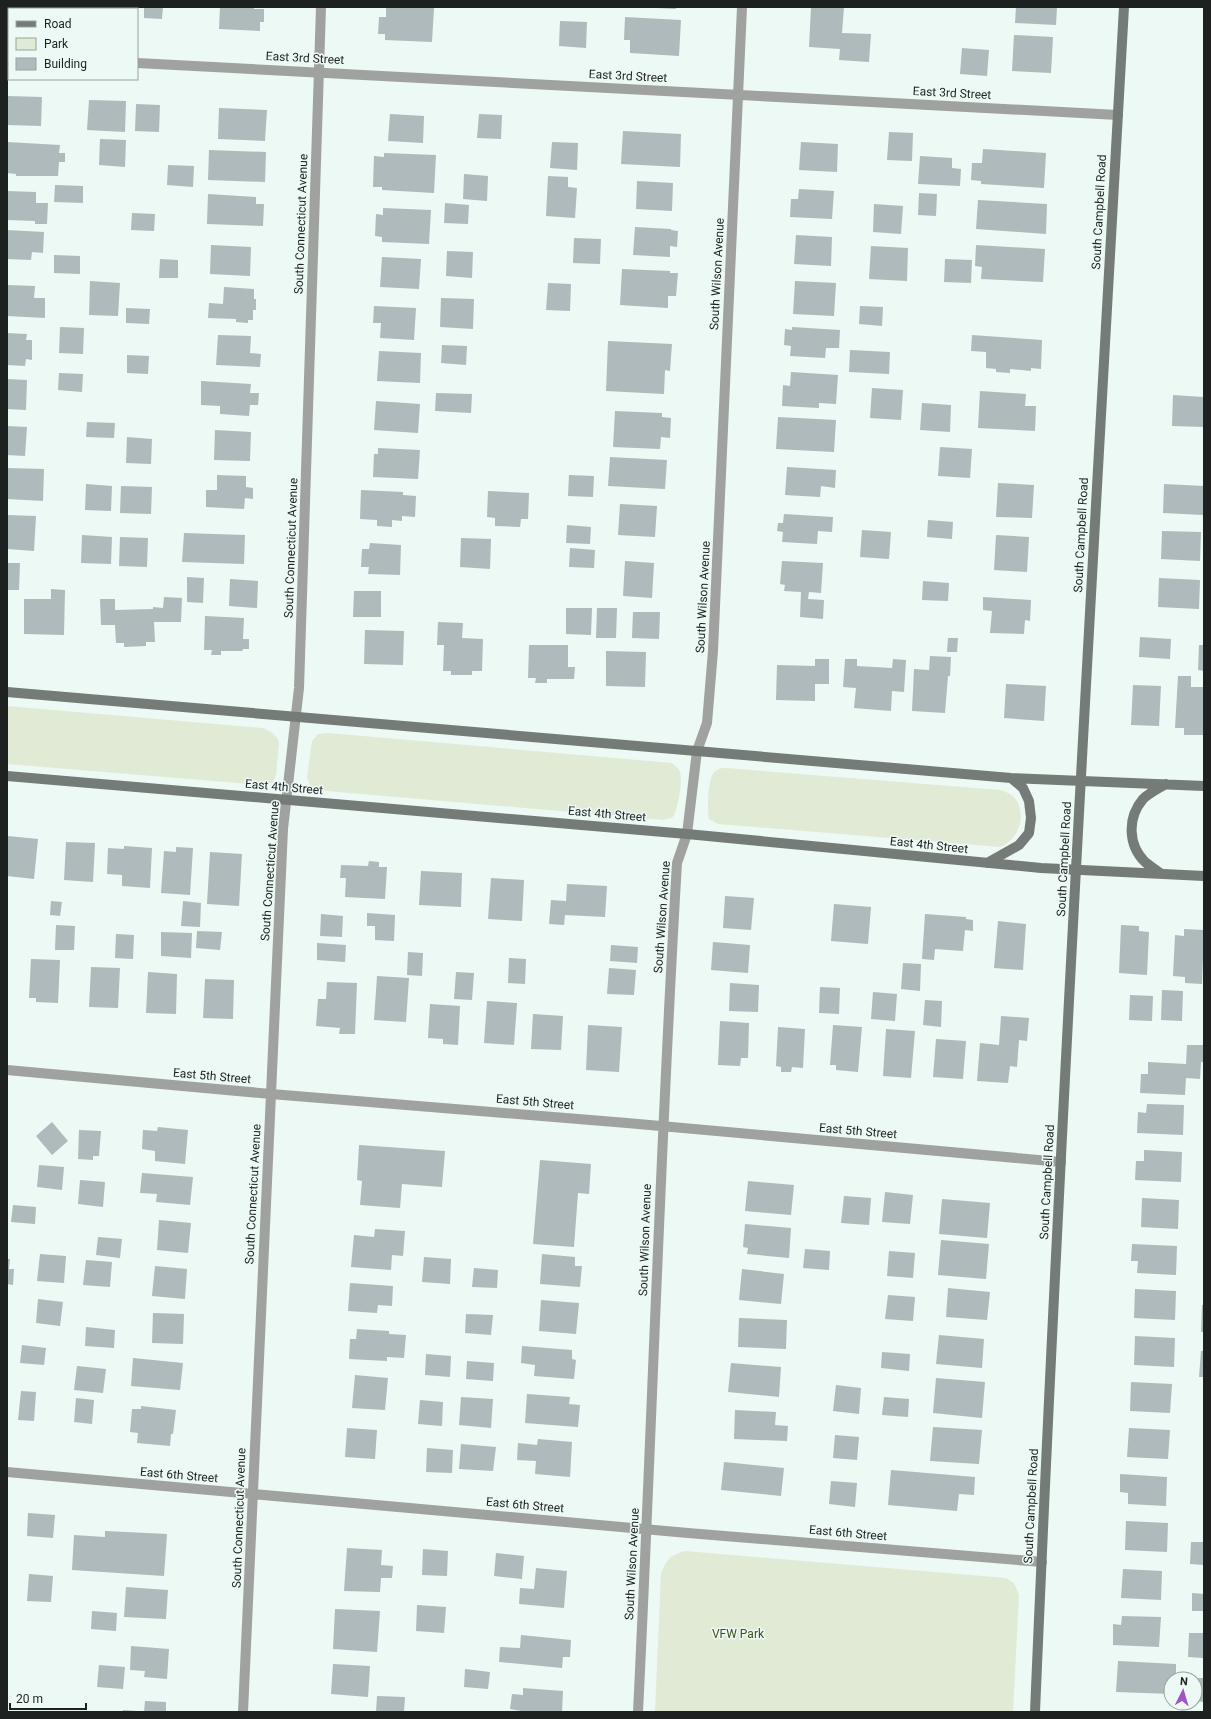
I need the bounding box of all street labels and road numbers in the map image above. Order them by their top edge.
street label: East 3rd Street [265,49,345,67]
street label: East 3rd Street [588,67,668,85]
street label: East 3rd Street [912,84,992,102]
street label: South Connecticut Avenue [292,154,310,294]
street label: South Campbell Road [1089,154,1109,270]
street label: South Wilson Avenue [707,217,727,331]
street label: South Campbell Road [1071,477,1091,593]
street label: South Connecticut Avenue [282,478,300,618]
street label: South Wilson Avenue [693,540,713,654]
street label: East 4th Street [244,777,324,797]
street label: South Connecticut Avenue [258,800,282,942]
street label: South Campbell Road [1054,801,1074,917]
street label: East 4th Street [567,804,647,824]
street label: East 4th Street [889,834,969,856]
street label: South Wilson Avenue [651,860,673,974]
street label: East 5th Street [172,1066,252,1086]
street label: East 5th Street [495,1092,575,1112]
street label: East 5th Street [818,1121,898,1141]
street label: South Connecticut Avenue [242,1123,264,1265]
street label: South Campbell Road [1037,1124,1057,1240]
street label: South Wilson Avenue [636,1184,654,1296]
street label: South Connecticut Avenue [230,1448,248,1588]
street label: South Campbell Road [1021,1448,1041,1564]
street label: East 6th Street [139,1465,219,1485]
street label: East 6th Street [485,1495,565,1515]
street label: South Wilson Avenue [622,1507,642,1621]
street label: East 6th Street [808,1523,888,1543]

